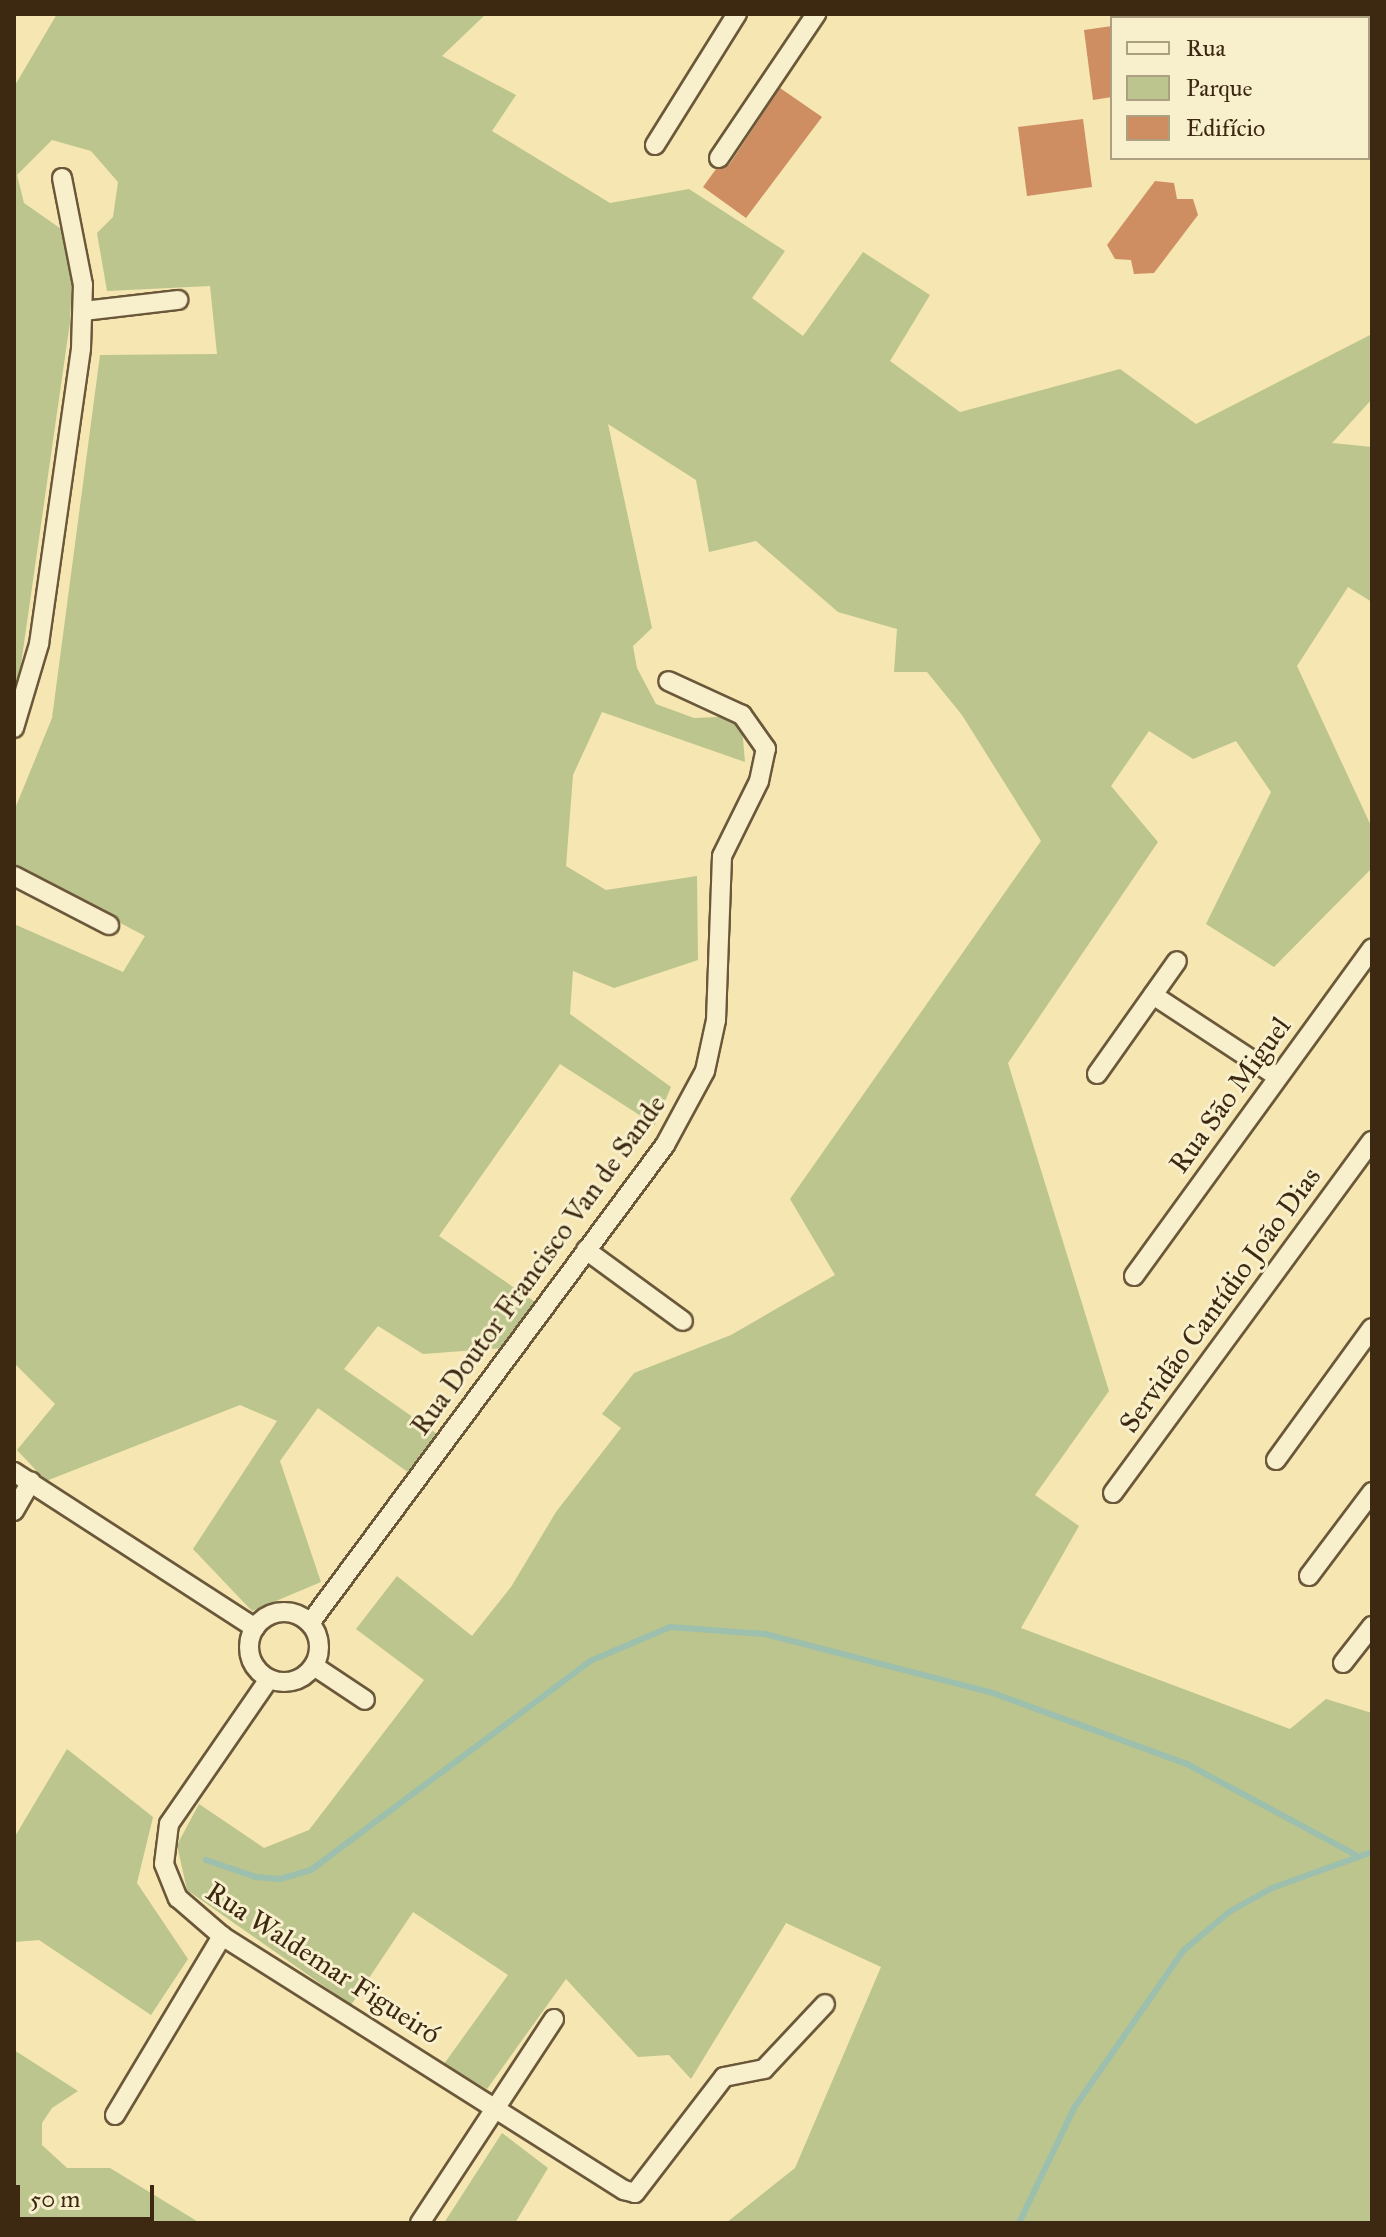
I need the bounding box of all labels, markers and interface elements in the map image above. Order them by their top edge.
legend [1110,16,1370,160]
text: Rua [1186,33,1226,63]
text: Parque [1186,73,1253,103]
text: Edifício [1186,113,1265,143]
street label: Rua São Miguel [1162,1010,1298,1180]
street label: Rua Doutor Francisco Van de Sande [403,1088,673,1442]
street label: Servidão Cantídio João Dias [1112,1160,1328,1440]
street label: Rua Waldemar Figueiró [199,1875,447,2051]
scale bar [20,2169,158,2219]
text: 50 m [30,2184,80,2214]

